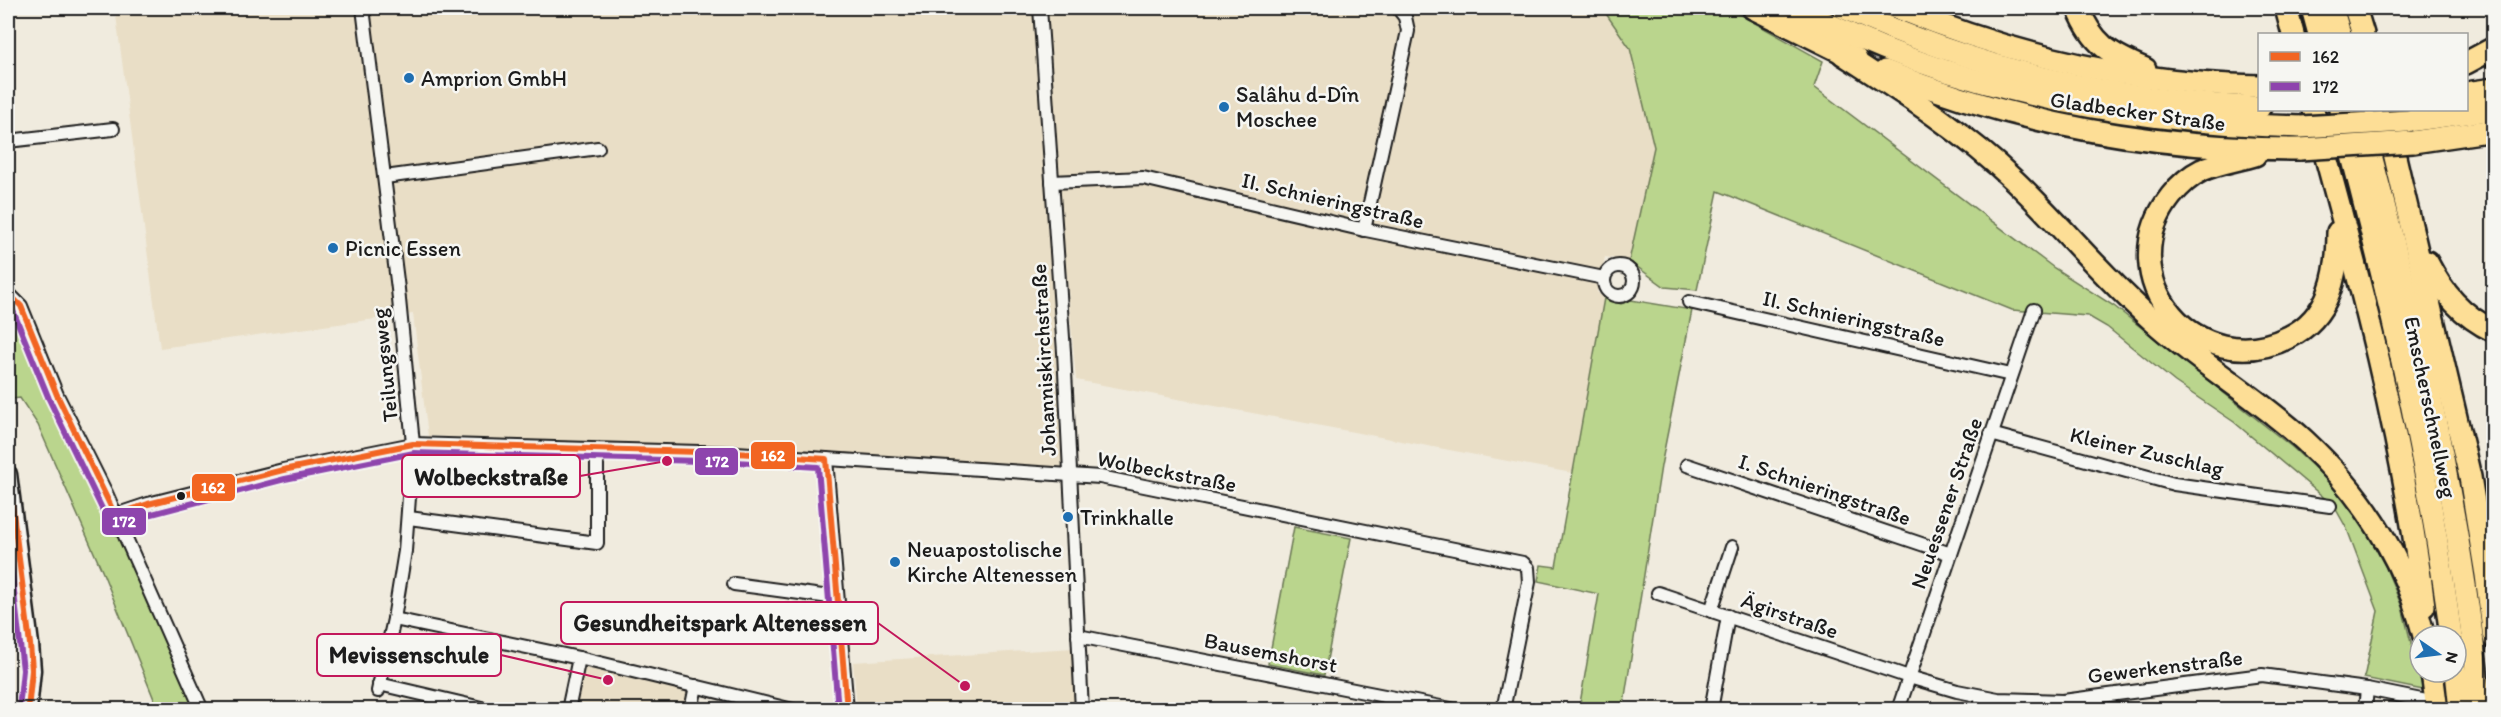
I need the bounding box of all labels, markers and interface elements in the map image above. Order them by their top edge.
legend [2258,33,2468,111]
text: 162 [2312,46,2340,68]
place label: Amprion GmbH [421,65,567,92]
marker: Amprion GmbH [402,71,416,85]
text: 172 [2312,76,2339,98]
place label: Salâhu d-Dîn Moschee [1236,81,1360,133]
street label: Gladbecker Straße [2049,86,2227,137]
marker: Salâhu d-Dîn Moschee [1217,100,1231,114]
street label: II. Schnieringstraße [1239,166,1427,235]
place label: Picnic Essen [345,235,461,262]
marker: Picnic Essen [326,241,340,255]
street label: Johanniskirchstraße [1025,263,1062,457]
street label: II. Schnieringstraße [1760,284,1948,353]
street label: Teilungsweg [365,306,404,423]
street label: Emscherschnellweg [2398,314,2463,501]
street label: Neuessener Straße [1905,414,1988,592]
street label: Kleiner Zuschlag [2067,421,2227,482]
line badge: 162 [750,441,796,470]
street label: Wolbeckstraße [1095,445,1239,498]
text: 162 [761,446,786,465]
line badge: 172 [694,447,739,476]
street label: I. Schnieringstraße [1735,447,1915,532]
text: 172 [705,452,729,471]
callout: Wolbeckstraße [402,455,580,497]
text: Wolbeckstraße [414,462,568,491]
line badge: 162 [191,473,236,502]
text: 162 [201,478,226,497]
unlabelled marker [175,490,187,502]
place label: Trinkhalle [1080,504,1174,531]
line badge: 172 [101,507,147,536]
marker: Trinkhalle [1061,510,1075,524]
text: 172 [112,512,136,531]
place label: Neuapostolische Kirche Altenessen [907,536,1078,588]
marker: Neuapostolische Kirche Altenessen [888,555,902,569]
street label: Ägirstraße [1738,586,1842,645]
callout: Gesundheitspark Altenessen [561,602,878,644]
text: Gesundheitspark Altenessen [573,608,867,638]
north arrow [2408,624,2468,684]
street label: Bausemshorst [1202,626,1340,679]
callout: Mevissenschule [317,634,501,676]
text: Mevissenschule [329,640,489,669]
street label: Gewerkenstraße [2086,644,2244,689]
text: N [2442,650,2463,665]

